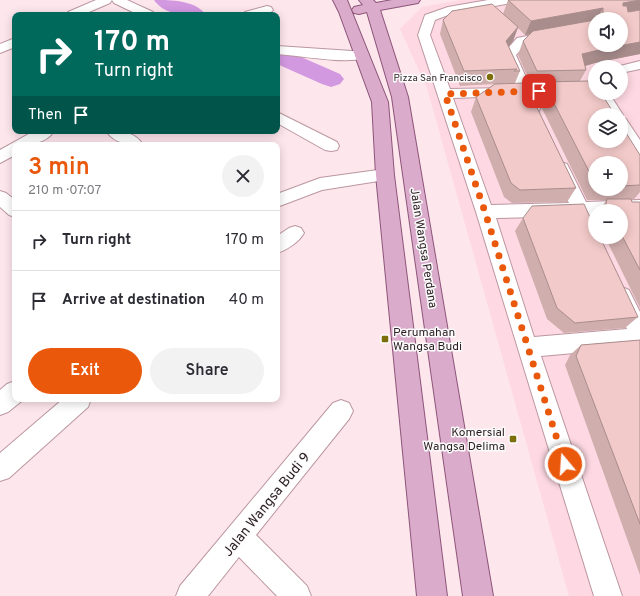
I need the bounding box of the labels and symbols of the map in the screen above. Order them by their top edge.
place label: Pizza San Francisco [394,72,482,85]
marker: Pizza San Francisco [485,72,495,82]
pin [522,74,556,108]
street label: Jalan Wangsa Perdana [406,187,440,309]
place label: Perumahan Wangsa Budi [393,325,462,355]
marker: Perumahan Wangsa Budi [380,334,390,344]
place label: Komersial Wangsa Delima [423,425,505,455]
marker: Komersial Wangsa Delima [508,434,518,444]
position arrow [544,443,586,485]
street label: Jalan Wangsa Budi 9 [220,449,314,560]

